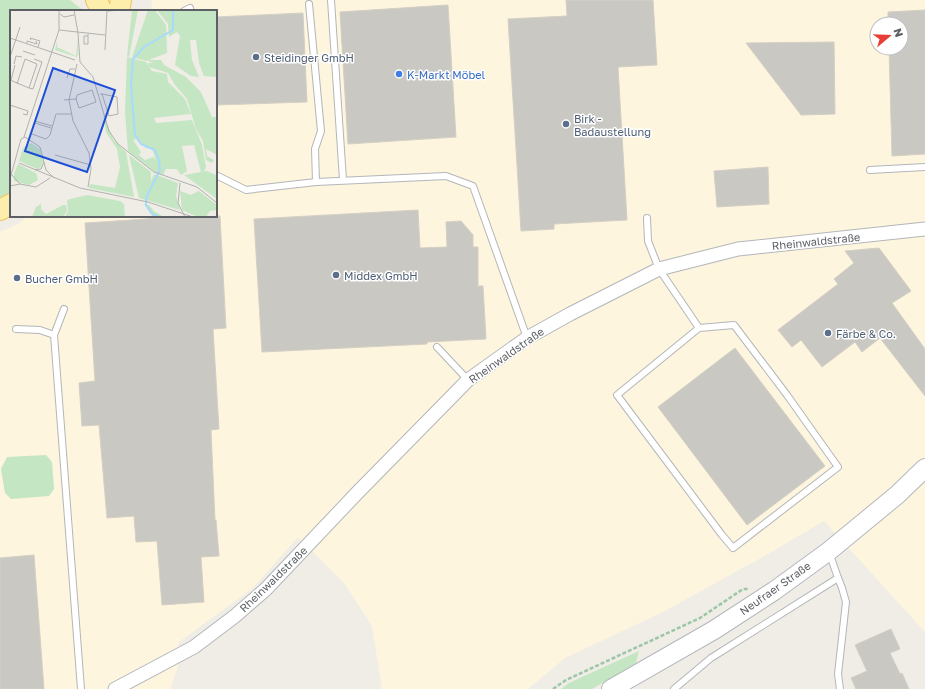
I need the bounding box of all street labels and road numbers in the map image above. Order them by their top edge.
street label: Rheinwaldstraße [771,230,861,252]
street label: Rheinwaldstraße [466,324,546,386]
street label: Rheinwaldstraße [237,544,309,614]
street label: Neufraer Straße [737,559,813,617]

